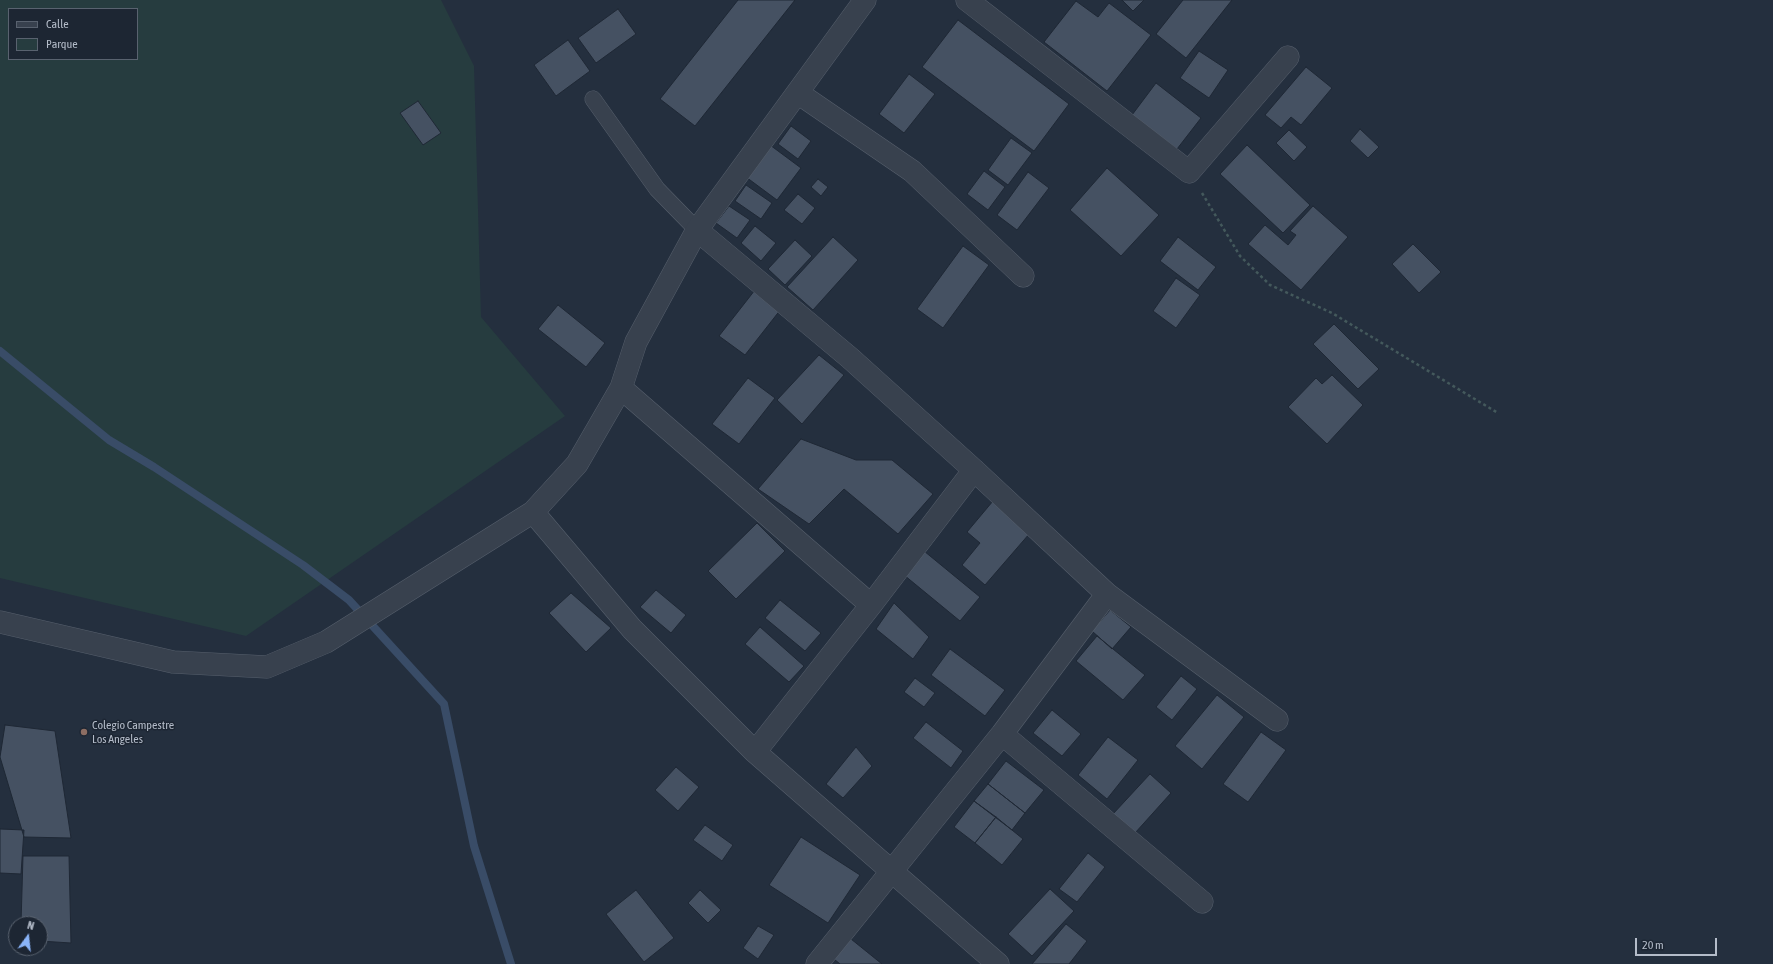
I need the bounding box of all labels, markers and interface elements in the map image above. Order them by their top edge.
legend [8,8,138,60]
text: Calle [46,17,69,31]
text: Parque [46,37,78,51]
place label: Colegio Campestre Los Angeles [92,718,174,746]
marker: Colegio Campestre Los Angeles [79,727,89,737]
north arrow [8,916,48,956]
text: N [26,919,36,932]
scale bar [1637,930,1719,956]
text: 20 m [1642,938,1664,952]

